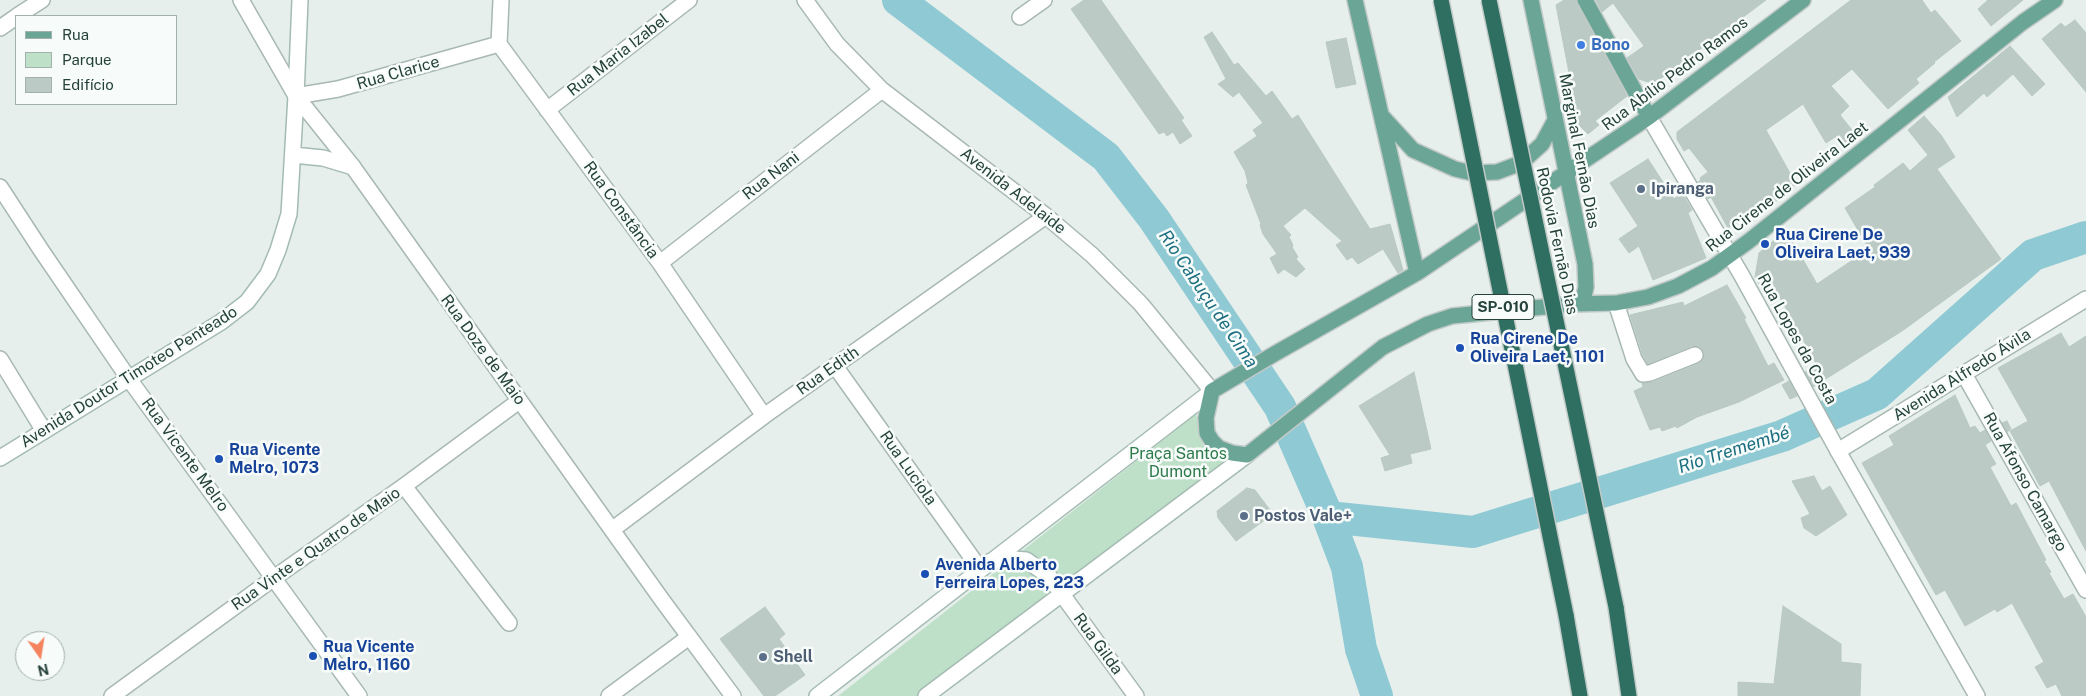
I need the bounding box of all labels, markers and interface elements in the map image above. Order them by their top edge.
street label: Rua Maria Izabel [564,10,672,100]
street label: Rua Abílio Pedro Ramos [1598,13,1752,135]
legend [15,15,178,105]
text: Rua [62,26,89,43]
place label: Bono [1591,35,1630,55]
marker: Bono [1575,39,1587,51]
text: Parque [62,51,112,68]
street label: Rua Clarice [354,52,442,94]
street label: Marginal Fernão Dias [1555,72,1603,230]
text: Edifício [62,76,114,93]
street label: Rua Cirene de Oliveira Laet [1702,118,1872,256]
street label: Avenida Adelaide [956,144,1070,238]
street label: Rua Nani [739,148,803,204]
street label: Rua Constância [579,158,663,262]
street label: Rodovia Fernão Dias [1532,166,1582,316]
place label: Ipiranga [1651,179,1714,199]
marker: Ipiranga [1635,183,1647,195]
place label: Rua Cirene De Oliveira Laet, 939 [1775,225,1911,263]
water label: Rio Cabuçu de Cima [1154,226,1262,372]
marker: Rua Cirene De Oliveira Laet, 939 [1759,238,1771,250]
street label: Rua Lopes da Costa [1753,270,1841,408]
street label: Rua Doze de Maio [437,291,529,409]
road number: SP-010 [1472,294,1534,320]
street label: Avenida Doutor Timoteo Penteado [17,302,241,452]
street label: Avenida Alfredo Ávila [1890,325,2034,425]
place label: Rua Cirene De Oliveira Laet, 1101 [1470,329,1605,367]
marker: Rua Cirene De Oliveira Laet, 1101 [1454,342,1466,354]
street label: Rua Edith [793,343,863,399]
street label: Rua Vicente Melro [137,394,233,516]
street label: Rua Afonso Camargo [1979,409,2071,555]
water label: Rio Tremembé [1675,422,1793,478]
street label: Rua Luciola [875,427,941,509]
place label: Rua Vicente Melro, 1073 [229,440,321,478]
park label: Praça Santos Dumont [1129,444,1227,482]
marker: Rua Vicente Melro, 1073 [213,453,225,465]
street label: Rua Vinte e Quatro de Maio [228,483,404,615]
place label: Postos Vale+ [1254,506,1352,526]
marker: Postos Vale+ [1238,510,1250,522]
place label: Avenida Alberto Ferreira Lopes, 223 [935,555,1084,593]
marker: Avenida Alberto Ferreira Lopes, 223 [919,568,931,580]
street label: Rua Gilda [1069,609,1127,679]
north arrow [15,631,65,681]
place label: Rua Vicente Melro, 1160 [323,637,415,675]
place label: Shell [773,647,813,667]
marker: Rua Vicente Melro, 1160 [307,650,319,662]
marker: Shell [757,651,769,663]
text: N [36,661,50,679]

